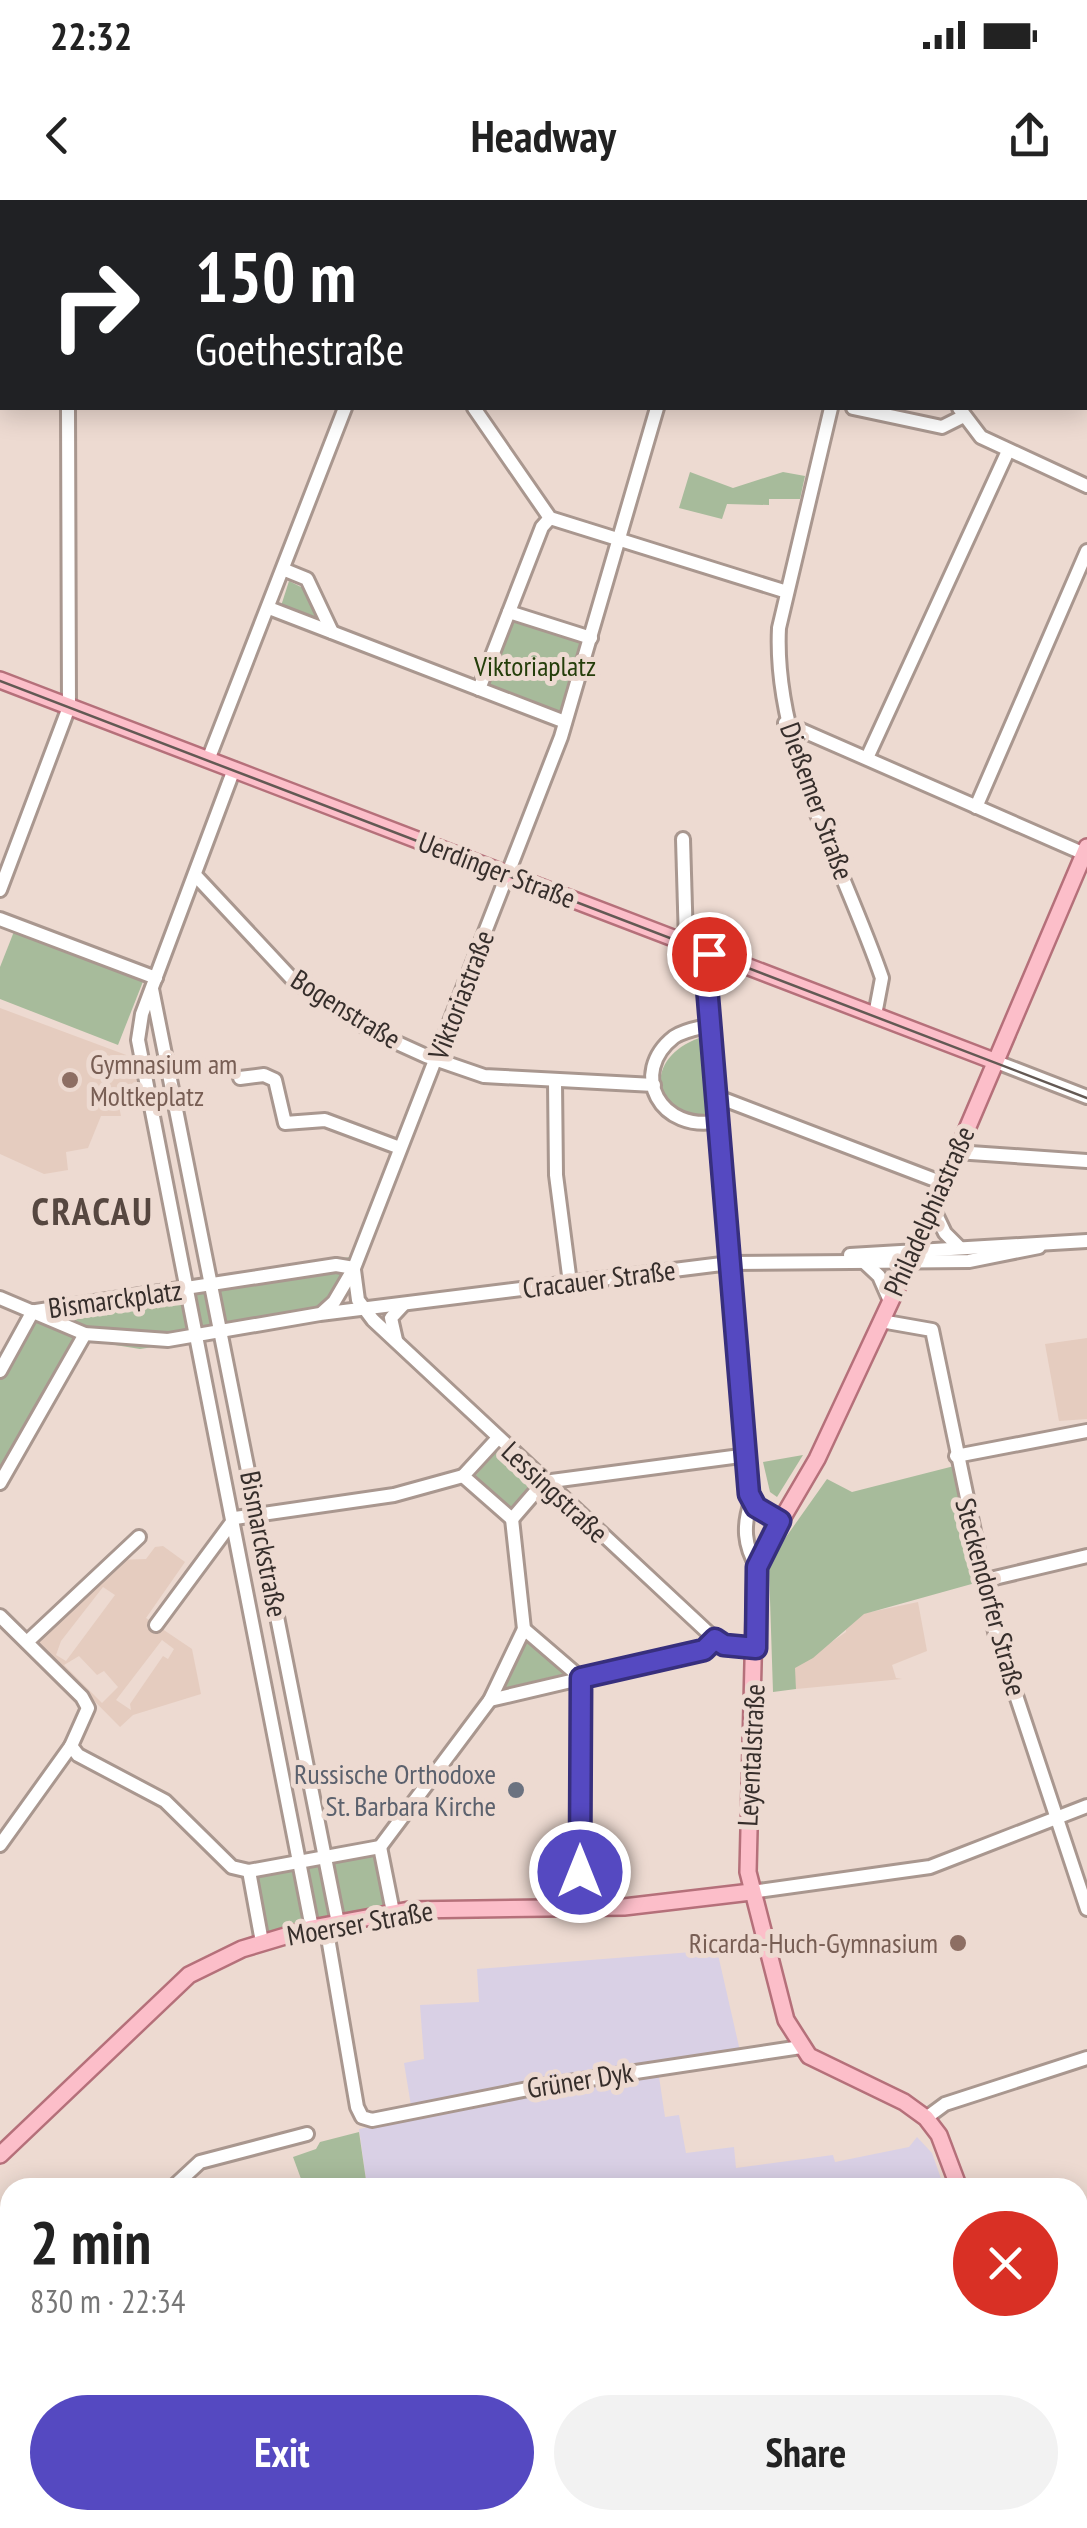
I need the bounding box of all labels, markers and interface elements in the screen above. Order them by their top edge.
text: 22:32 [50,11,132,60]
text: Headway [471,106,616,164]
icon: back [30,108,85,163]
icon: share [1002,108,1057,163]
text: 150 m [195,231,356,321]
icon: right [30,240,160,370]
text: Goethestraße [195,319,404,377]
park label: Viktoriaplatz [473,647,596,684]
street label: Dießemer Straße [772,717,863,885]
street label: Uerdinger Straße [413,823,581,916]
pin [667,912,752,997]
street label: Viktoriastraße [419,925,502,1066]
icon: arrive [682,927,737,982]
street label: Bogenstraße [285,960,408,1057]
place label: Gymnasium am Moltkeplatz [90,1045,237,1114]
marker: Gymnasium am Moltkeplatz [59,1069,81,1091]
street label: Philadelphiastraße [875,1120,982,1301]
district label: CRACAU [32,1186,154,1235]
street label: Cracauer Straße [520,1251,677,1306]
street label: Bismarckplatz [46,1271,184,1326]
street label: Lessingstraße [494,1433,616,1550]
street label: Bismarckstraße [232,1468,297,1620]
street label: Steckendorfer Straße [947,1494,1036,1700]
street label: Leyentalstraße [728,1683,773,1827]
place label: Russische Orthodoxe St. Barbara Kirche [294,1755,496,1824]
marker: Russische Orthodoxe St. Barbara Kirche [505,1779,527,1801]
position arrow [528,1820,632,1924]
street label: Moerser Straße [284,1891,436,1954]
place label: Ricarda-Huch-Gymnasium [689,1924,938,1961]
marker: Ricarda-Huch-Gymnasium [947,1932,969,1954]
street label: Grüner Dyk [524,2053,636,2106]
text: 2 min [30,2203,151,2281]
button: close [953,2211,1058,2316]
text: 830 m · 22:34 [30,2280,185,2322]
button: Exit [30,2395,534,2510]
button: Share [554,2395,1058,2510]

